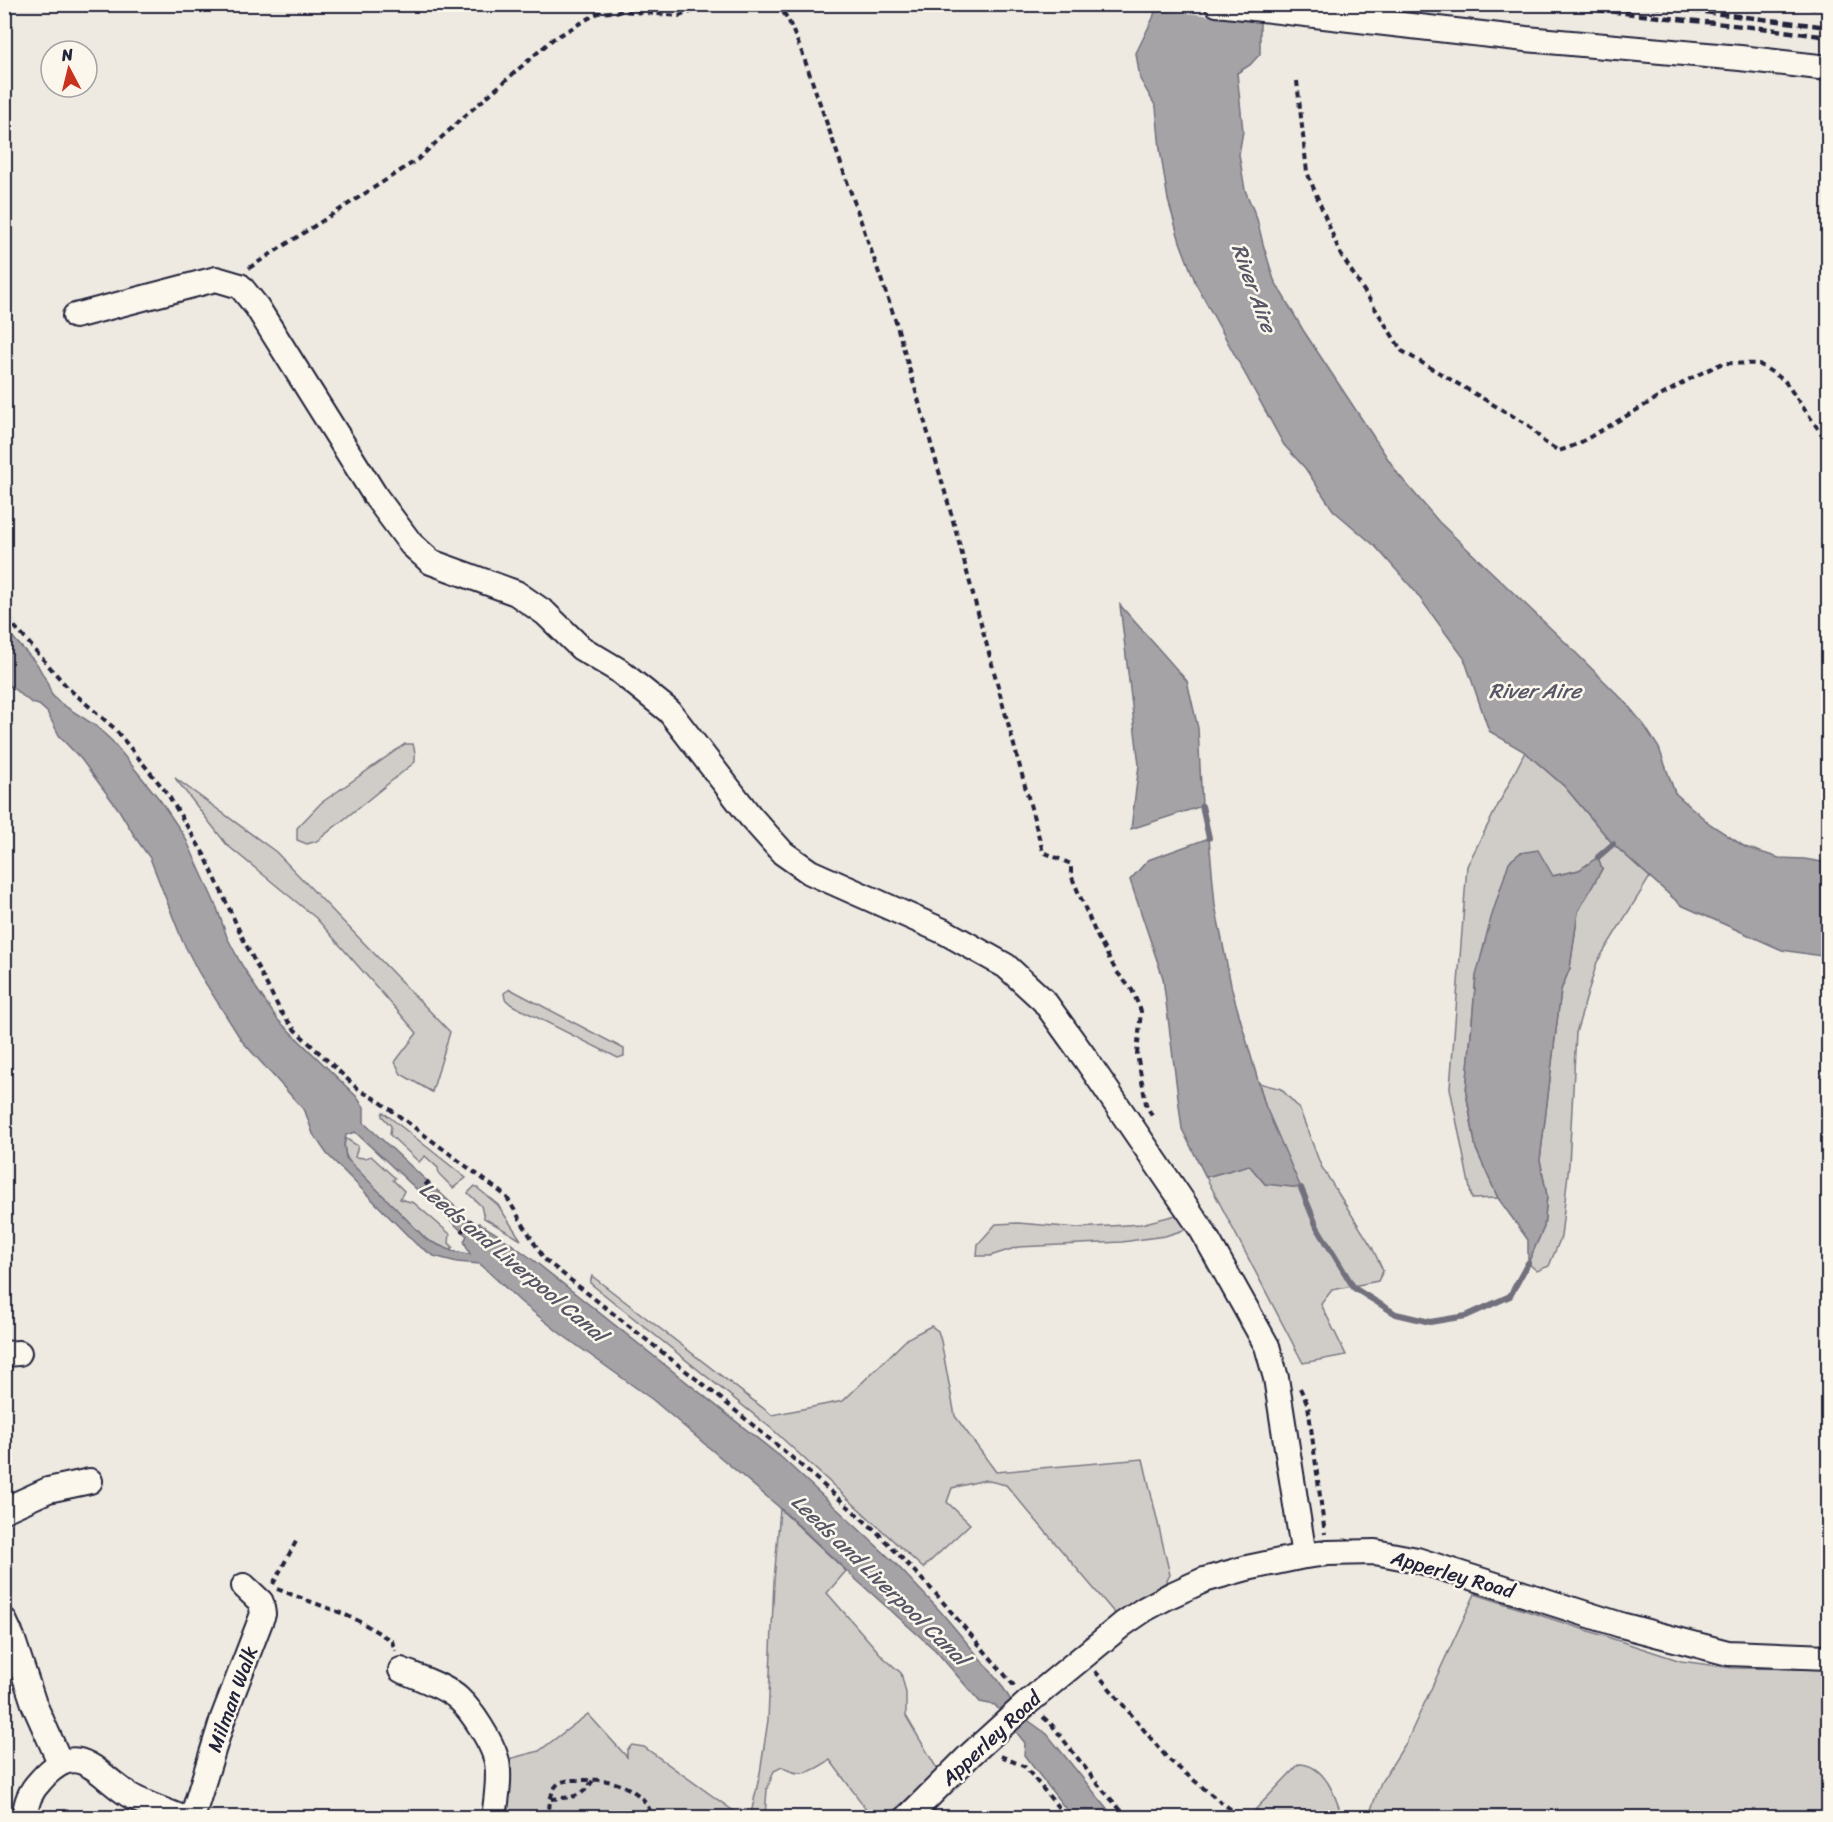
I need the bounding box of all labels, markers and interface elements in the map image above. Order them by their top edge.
north arrow [39,39,99,99]
text: N [59,39,75,70]
water label: River Aire [1220,238,1288,340]
water label: River Aire [1489,672,1583,710]
water label: Leeds and Liverpool Canal [410,1172,619,1356]
water label: Leeds and Liverpool Canal [782,1484,982,1679]
street label: Apperley Road [1386,1540,1520,1609]
street label: Milman Walk [197,1641,268,1757]
street label: Apperley Road [932,1681,1051,1795]

